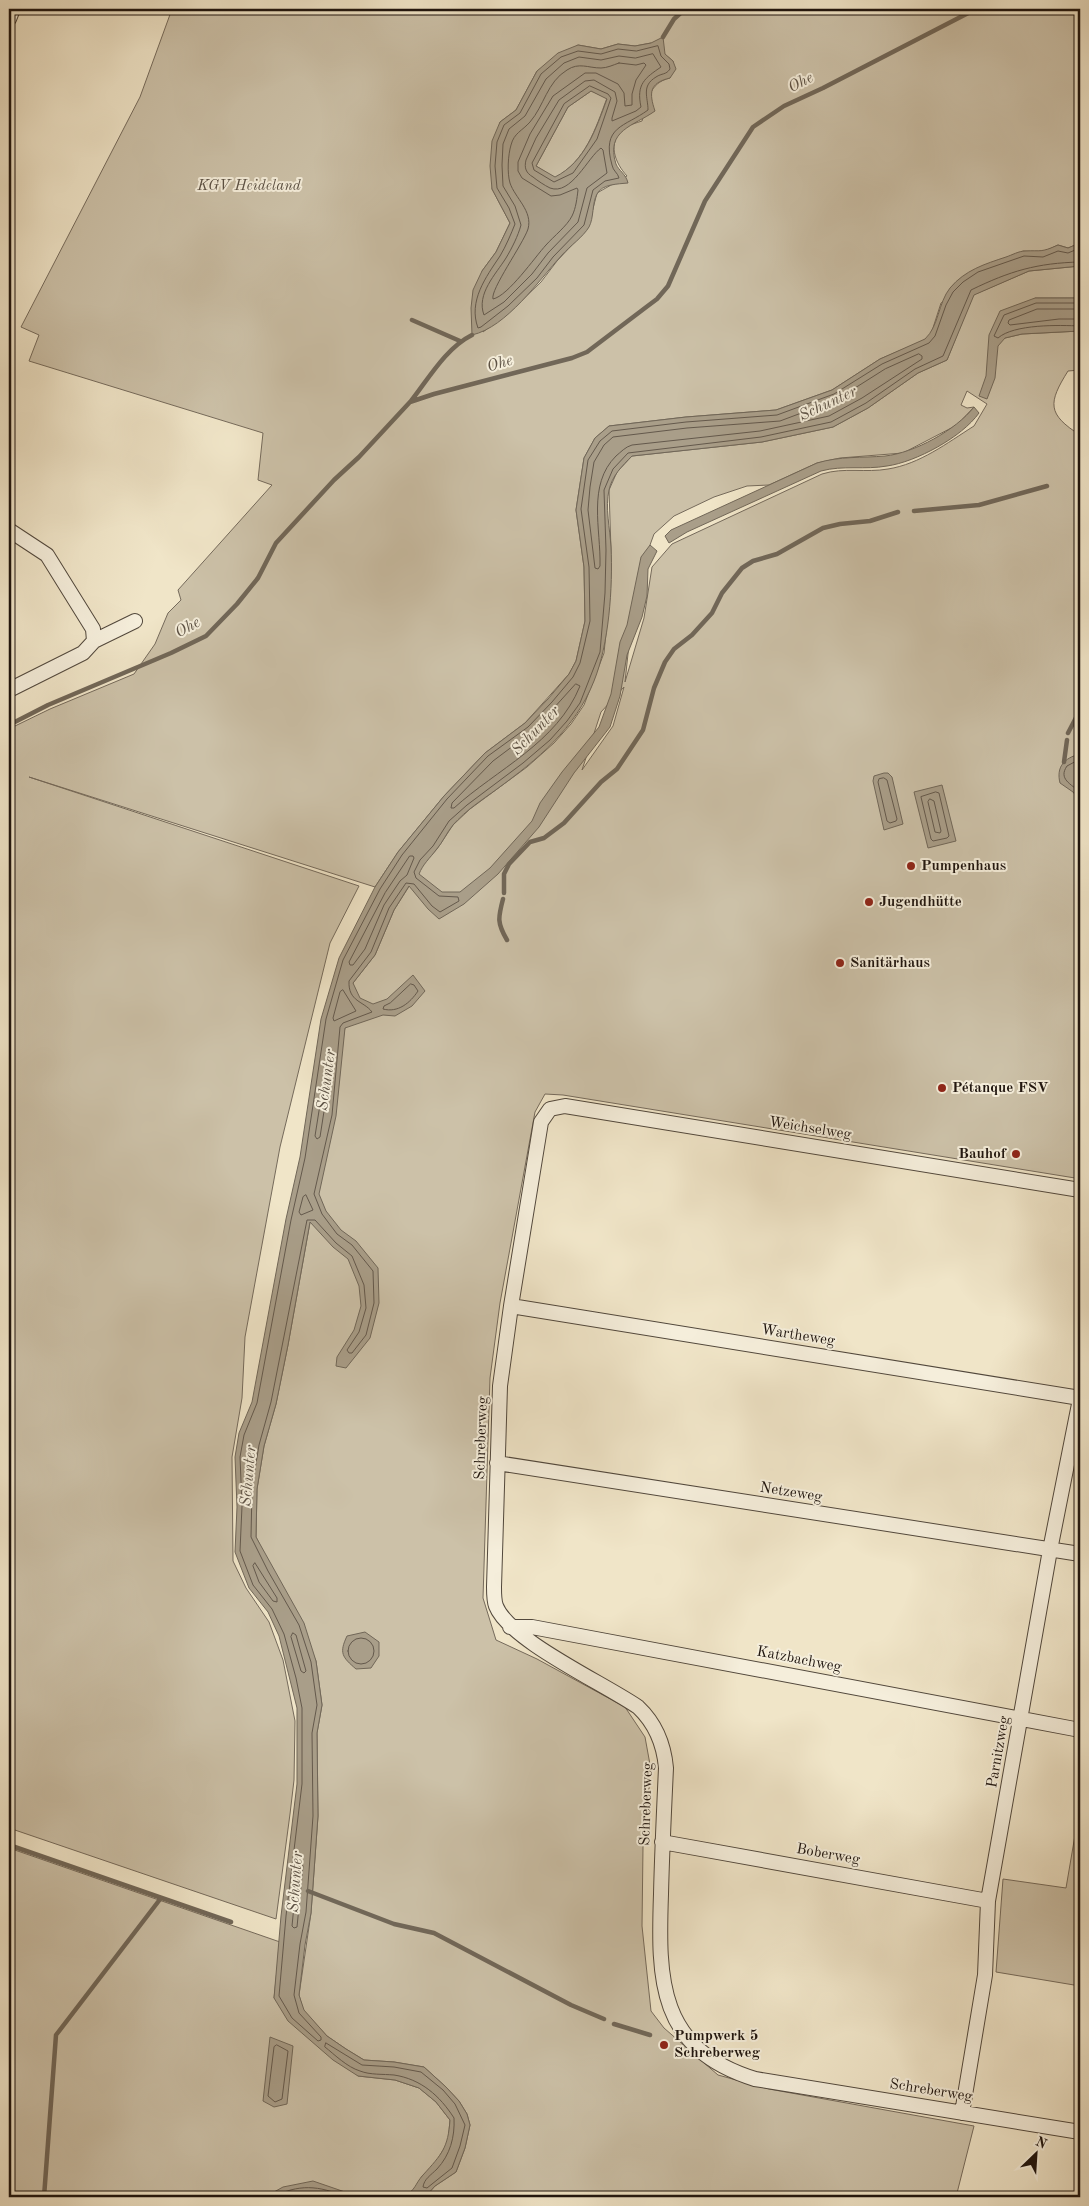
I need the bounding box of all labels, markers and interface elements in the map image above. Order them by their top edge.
water label: Ohe [786,70,817,96]
park label: KGV Heideland [196,179,302,194]
water label: Ohe [485,353,515,375]
water label: Schunter [797,383,860,424]
water label: Ohe [173,614,204,641]
water label: Schunter [509,702,564,759]
place label: Pumpenhaus [921,859,1006,874]
marker: Pumpenhaus [905,860,917,872]
place label: Jugendhütte [879,895,962,910]
marker: Jugendhütte [863,896,875,908]
place label: Sanitärhaus [850,956,930,971]
marker: Sanitärhaus [834,957,846,969]
water label: Schunter [315,1047,339,1112]
place label: Pétanque FSV [952,1081,1049,1096]
marker: Pétanque FSV [936,1082,948,1094]
street label: Weichselweg [768,1115,852,1143]
place label: Bauhof [958,1147,1008,1162]
marker: Bauhof [1010,1148,1022,1160]
street label: Wartheweg [760,1323,836,1349]
street label: Schreberweg [473,1396,491,1480]
water label: Schunter [238,1443,260,1507]
street label: Netzeweg [759,1481,823,1505]
street label: Katzbachweg [755,1644,843,1676]
street label: Parnitzweg [985,1715,1013,1789]
street label: Schreberweg [638,1762,656,1846]
street label: Boberweg [795,1842,861,1868]
water label: Schunter [286,1850,306,1913]
place label: Pumpwerk 5 Schreberweg [674,2029,761,2061]
marker: Pumpwerk 5 Schreberweg [658,2039,670,2051]
street label: Schreberweg [888,2077,974,2105]
north arrow [1012,2128,1062,2178]
text: N [1033,2135,1049,2152]

